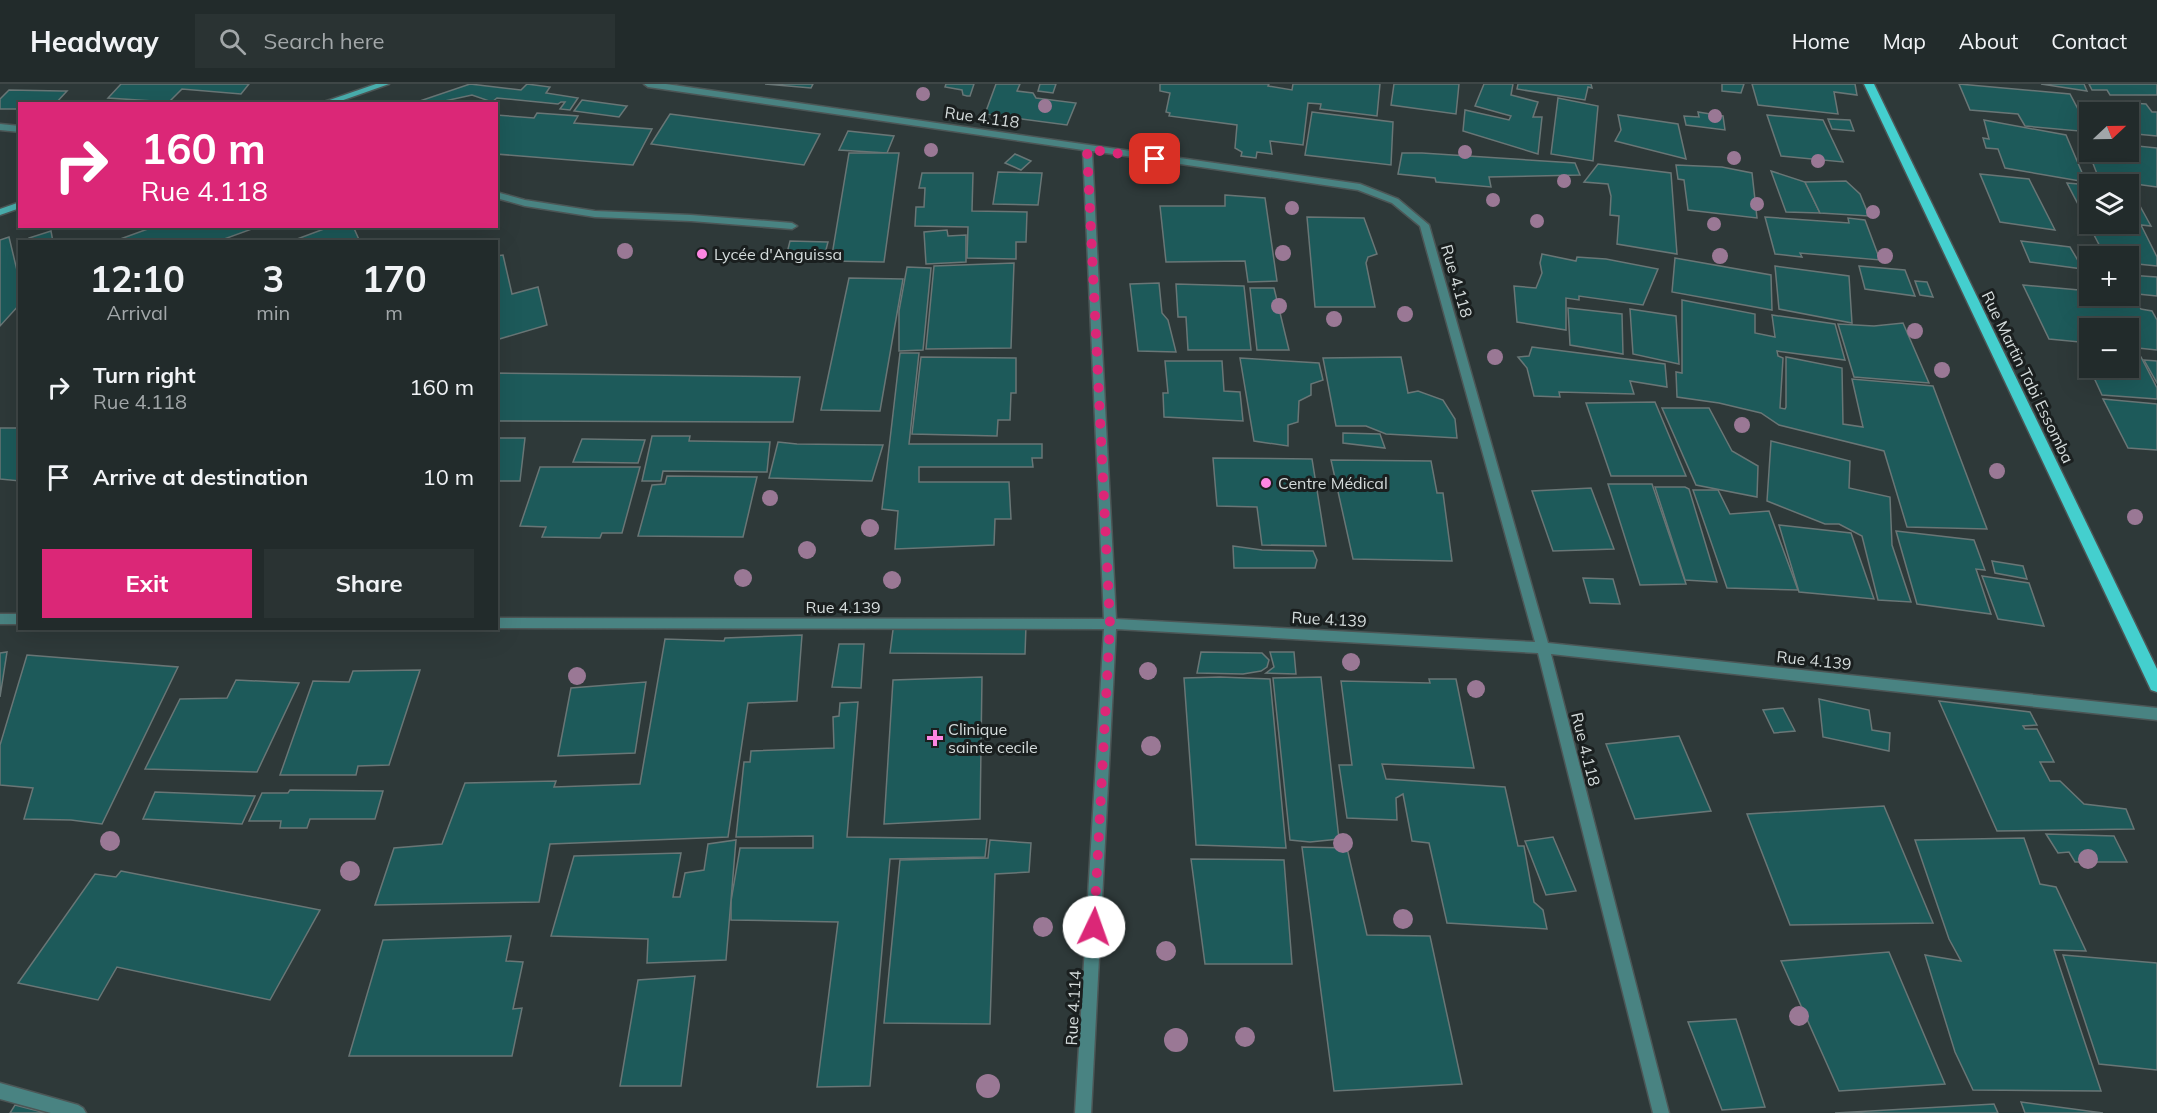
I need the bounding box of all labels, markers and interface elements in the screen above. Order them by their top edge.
search box [195,14,615,68]
text: Headway [30,24,159,59]
icon: search [216,25,249,58]
text: Search here [264,27,385,55]
text: Home [1792,28,1850,54]
text: Map [1883,28,1926,54]
text: About [1959,28,2018,54]
text: Contact [2051,28,2127,54]
street label: Rue 4.118 [943,102,1021,132]
north arrow [2079,102,2139,162]
map controls [2079,102,2139,378]
text: 160 m [141,122,266,175]
icon: right [42,126,120,204]
pin [1129,133,1180,184]
icon: arrive [1138,142,1171,175]
text: Rue 4.118 [141,174,268,208]
button: layers [2079,174,2139,234]
street label: Rue 4.118 [1437,242,1477,320]
place label: Lycée d'Anguissa [714,244,842,264]
button: + [2079,246,2139,306]
marker: Lycée d'Anguissa [695,247,709,261]
text: 12:10 [89,256,185,301]
text: 3 [262,256,284,301]
text: 170 [362,256,427,301]
street label: Rue Martin Tabi Essomba [1978,288,2078,466]
text: Arrival [107,300,168,325]
text: min [256,300,290,325]
text: m [385,300,403,325]
button: − [2079,318,2139,378]
text: Turn right [93,361,196,389]
icon: right [42,371,75,404]
text: 160 m [409,373,474,401]
text: Rue 4.118 [93,389,187,414]
icon: arrive [42,461,75,494]
text: Arrive at destination [93,463,308,491]
text: 10 m [423,463,474,491]
place label: Centre Médical [1278,473,1388,493]
marker: Centre Médical [1259,476,1273,490]
button: Exit [42,549,252,618]
button: Share [264,549,474,618]
street label: Rue 4.139 [805,597,881,617]
street label: Rue 4.139 [1291,607,1367,631]
street label: Rue 4.139 [1776,646,1852,674]
street label: Rue 4.118 [1567,710,1605,788]
place label: Clinique sainte cecile [948,719,1038,757]
marker: Clinique sainte cecile [926,729,944,747]
position arrow [1062,895,1126,959]
street label: Rue 4.114 [1061,970,1085,1046]

